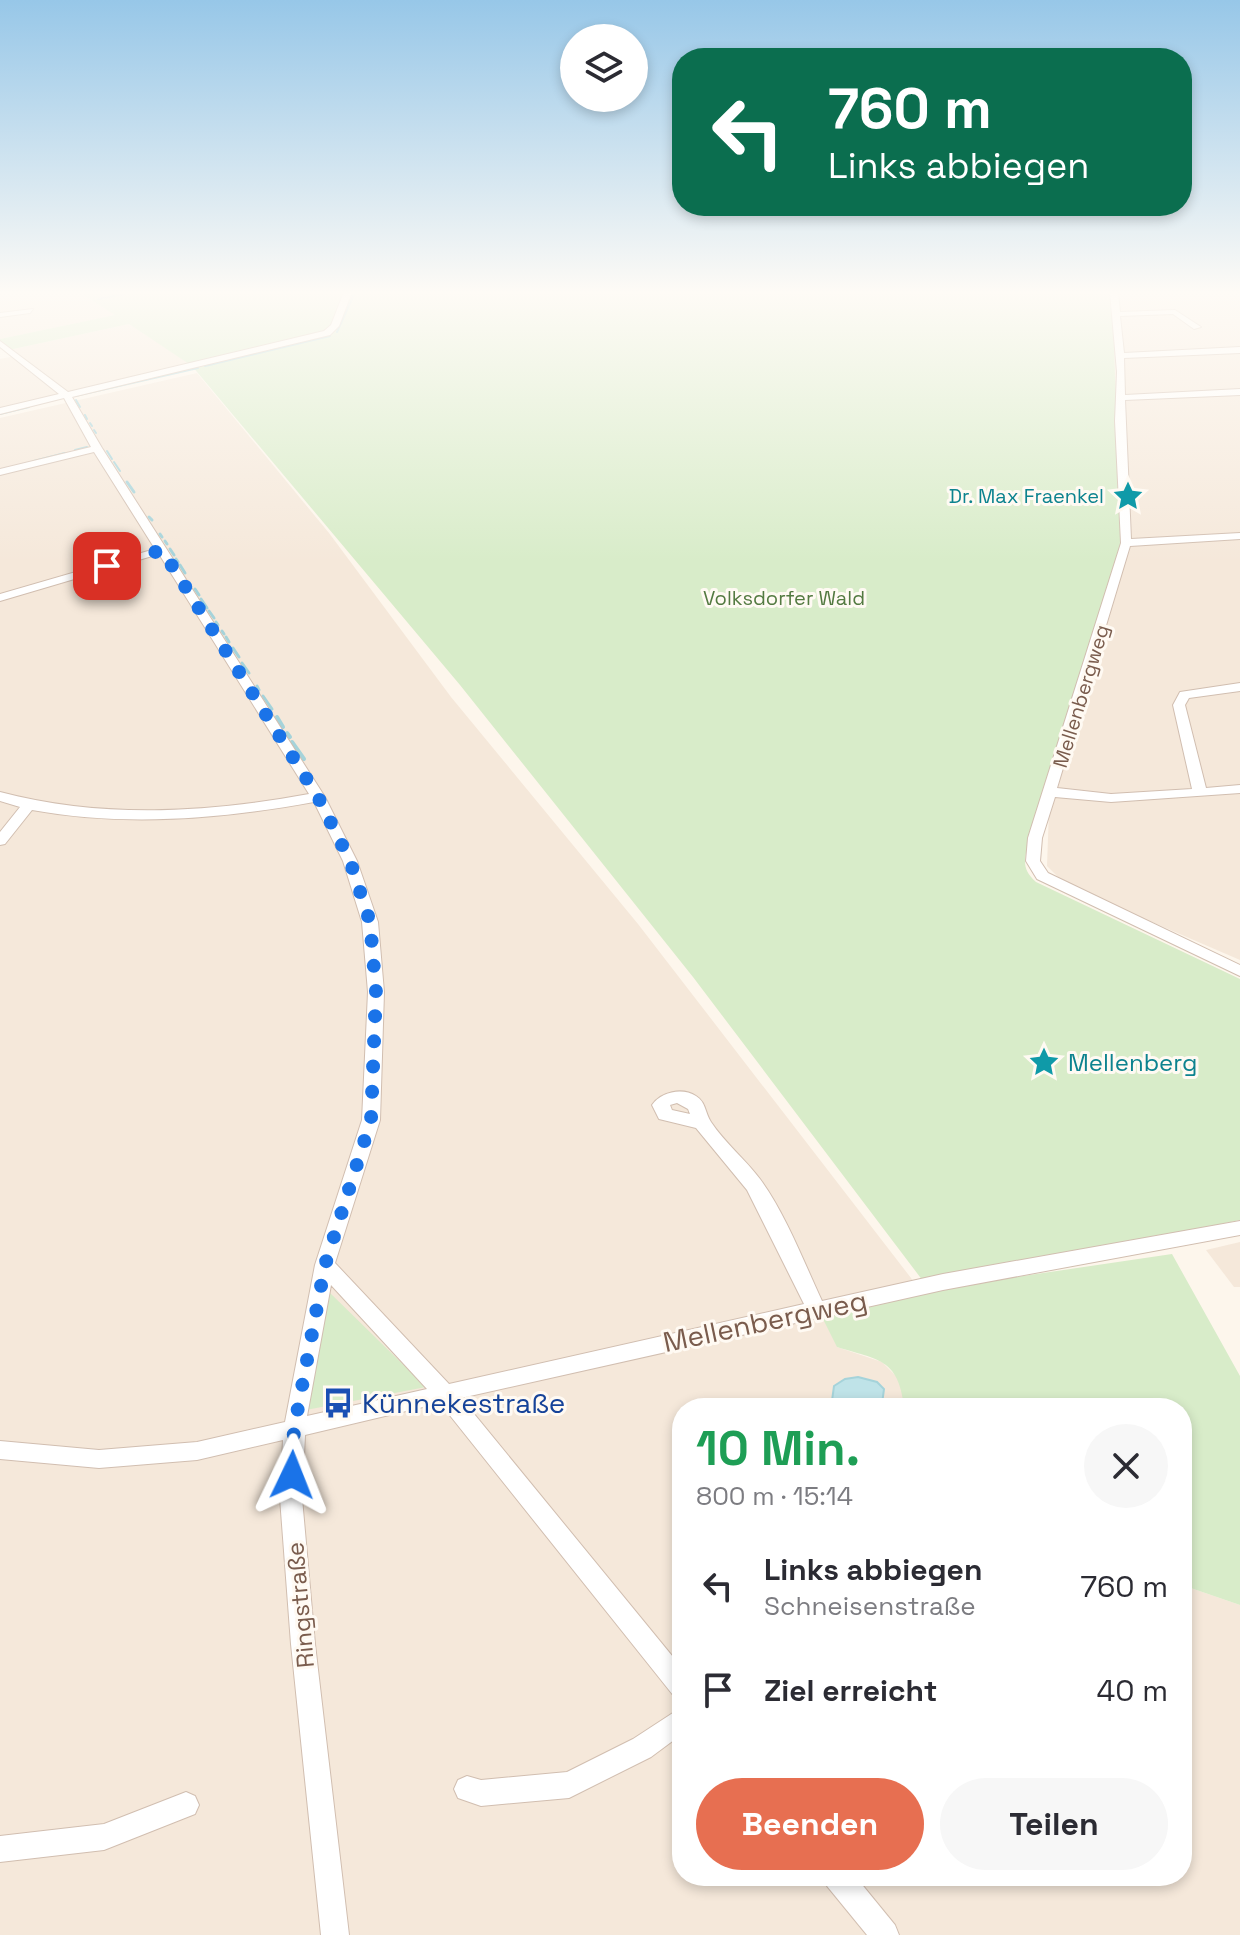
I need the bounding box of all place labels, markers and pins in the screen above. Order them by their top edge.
place icon: Dr. Max Fraenkel [1111,479,1145,513]
place label: Dr. Max Fraenkel [949,483,1104,509]
pin [73,532,141,600]
place icon: Mellenberg [1027,1045,1061,1079]
place label: Mellenberg [1068,1047,1197,1078]
place label: Künnekestraße [362,1385,565,1421]
bus stop icon: Künnekestraße [321,1386,355,1420]

